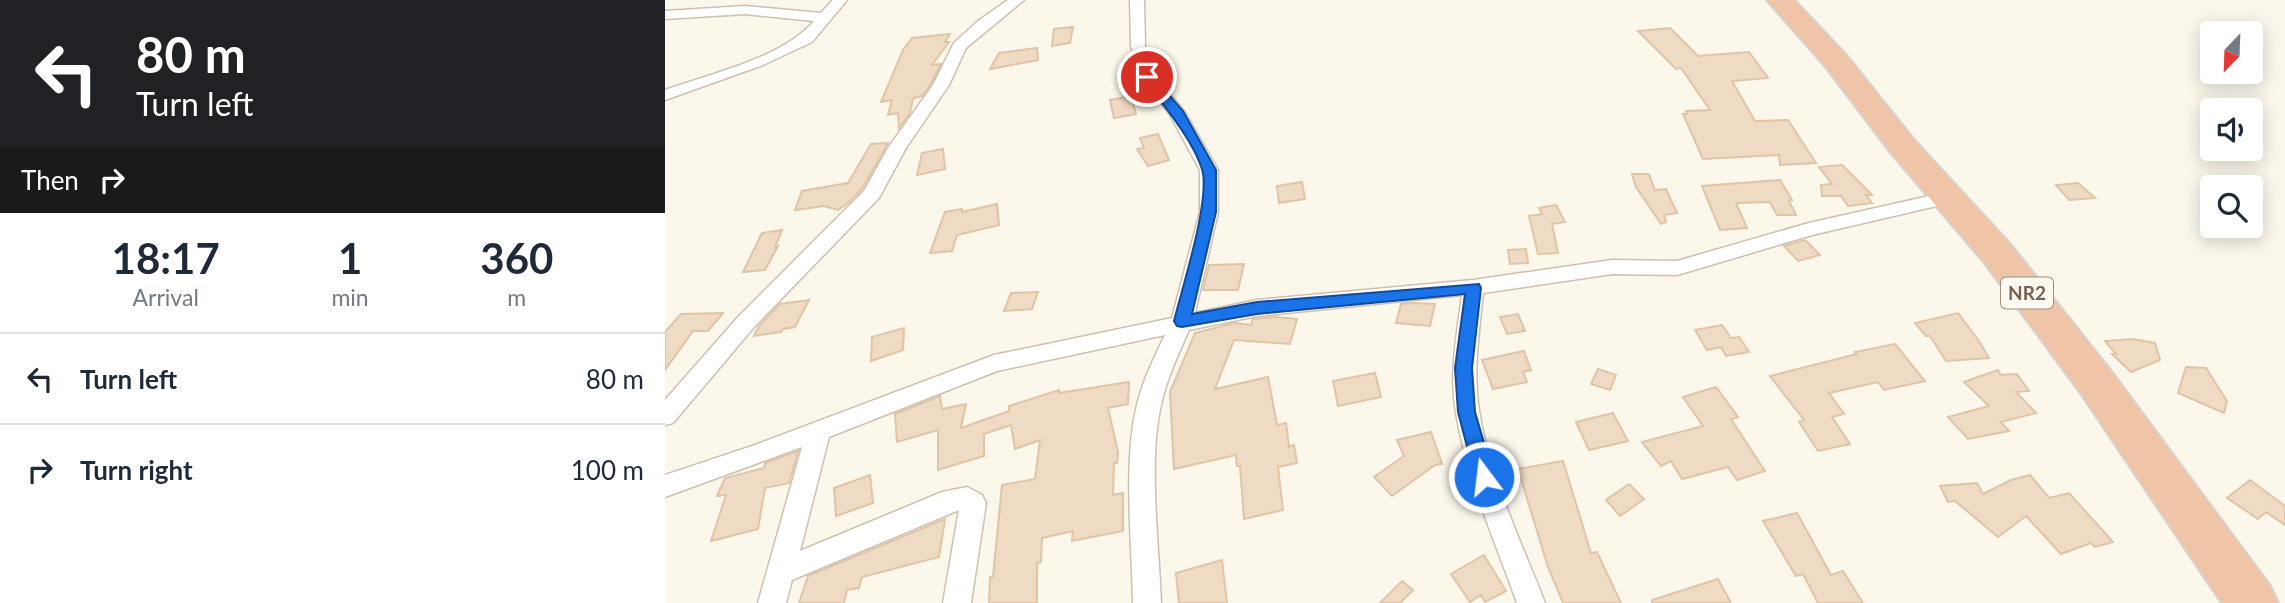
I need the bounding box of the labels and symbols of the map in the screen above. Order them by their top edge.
north arrow [2200,21,2263,84]
pin [1117,47,1177,107]
road number: NR2 [2001,278,2053,308]
position arrow [1447,440,1521,514]

